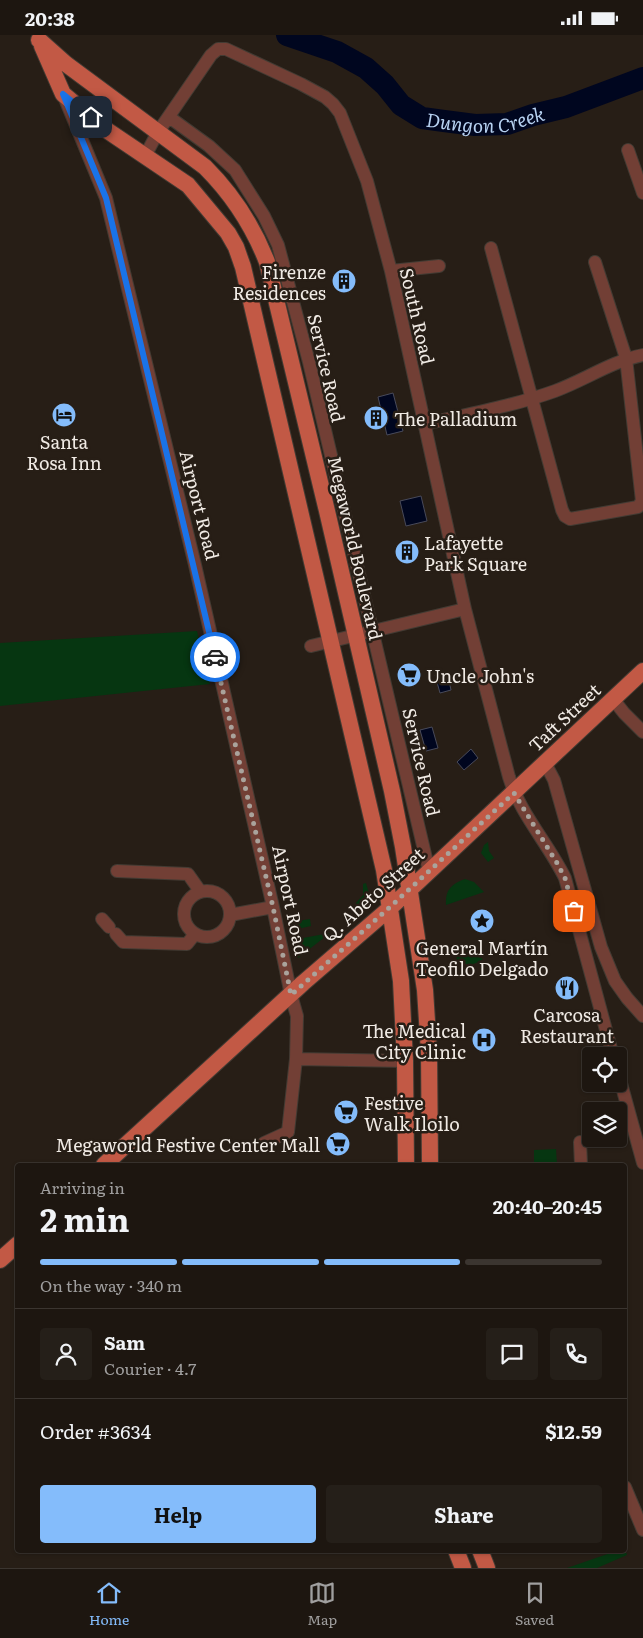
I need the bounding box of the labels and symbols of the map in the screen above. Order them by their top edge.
pin [70,96,112,138]
water label: Dungon Creek [425,99,548,139]
place label: Firenze Residences [232,258,326,306]
street label: South Road [394,265,442,367]
building icon: Firenze Residences [331,268,357,294]
street label: Service Road [301,311,353,425]
hotel icon: Santa Rosa Inn [51,402,77,428]
building icon: The Palladium [363,405,389,431]
place label: The Palladium [394,405,517,432]
place label: Santa Rosa Inn [26,428,102,476]
street label: Airport Road [173,447,227,563]
street label: Megaworld Boulevard [322,453,390,643]
place label: Lafayette Park Square [424,529,527,577]
building icon: Lafayette Park Square [394,539,420,565]
courier [190,632,240,682]
supermarket icon: Uncle John's [396,662,422,688]
place label: Uncle John's [426,662,534,689]
street label: Taft Street [522,676,607,758]
street label: Service Road [396,705,448,819]
street label: Q. Abeto Street [316,840,431,947]
street label: Airport Road [266,842,316,958]
pin [553,890,595,932]
place icon: General Martín Teofilo Delgado [469,908,495,934]
place label: General Martín Teofilo Delgado [415,934,549,982]
restaurant icon: Carcosa Restaurant [554,975,580,1001]
place label: Carcosa Restaurant [520,1001,615,1049]
place label: The Medical City Clinic [362,1017,466,1065]
hospital icon: The Medical City Clinic [471,1027,497,1053]
place label: Festive Walk Iloilo [364,1089,460,1137]
supermarket icon: Festive Walk Iloilo [333,1099,359,1125]
place label: Megaworld Festive Center Mall [56,1131,320,1158]
supermarket icon: Megaworld Festive Center Mall [325,1131,351,1157]

